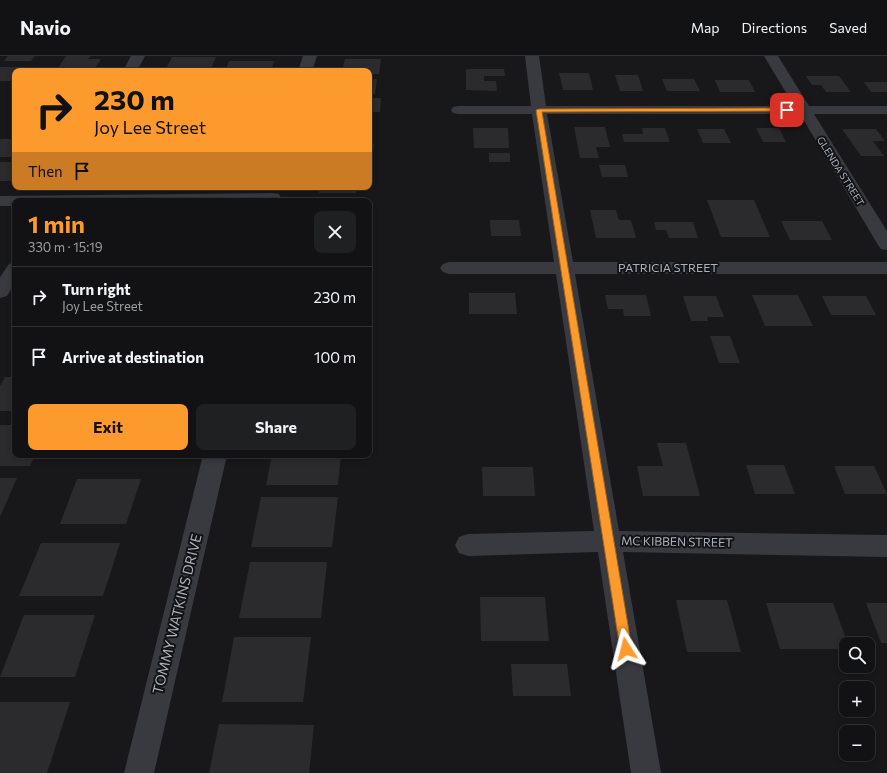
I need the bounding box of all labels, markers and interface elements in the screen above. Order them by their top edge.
text: Navio [20,16,71,39]
text: Map [691,19,720,36]
text: Directions [742,19,807,36]
text: Saved [829,19,867,36]
text: 230 m [94,82,175,116]
icon: right [28,84,80,136]
pin [770,93,804,127]
icon: arrive [776,99,798,121]
text: Joy Lee Street [94,116,206,138]
street label: GLENDA STREET [815,134,867,208]
icon: arrive [71,160,93,182]
text: Then [28,162,63,180]
text: 1 min [28,209,85,238]
button: close [314,211,356,253]
text: 330 m · 15:19 [28,239,103,255]
street label: PATRICIA STREET [618,260,718,274]
text: Turn right [62,280,131,298]
icon: right [28,286,50,308]
text: 230 m [313,288,356,306]
text: Joy Lee Street [62,298,143,314]
icon: arrive [28,346,50,368]
text: Arrive at destination [62,348,204,366]
text: 100 m [314,348,356,366]
button: Exit [28,404,188,450]
button: Share [196,404,356,450]
street label: TOMMY WATKINS DRIVE [148,532,205,696]
street label: MC KIBBEN STREET [621,533,733,549]
position arrow [605,628,647,670]
map controls [839,637,875,761]
button: search [839,637,875,673]
button: + [839,681,875,717]
button: − [839,725,875,761]

